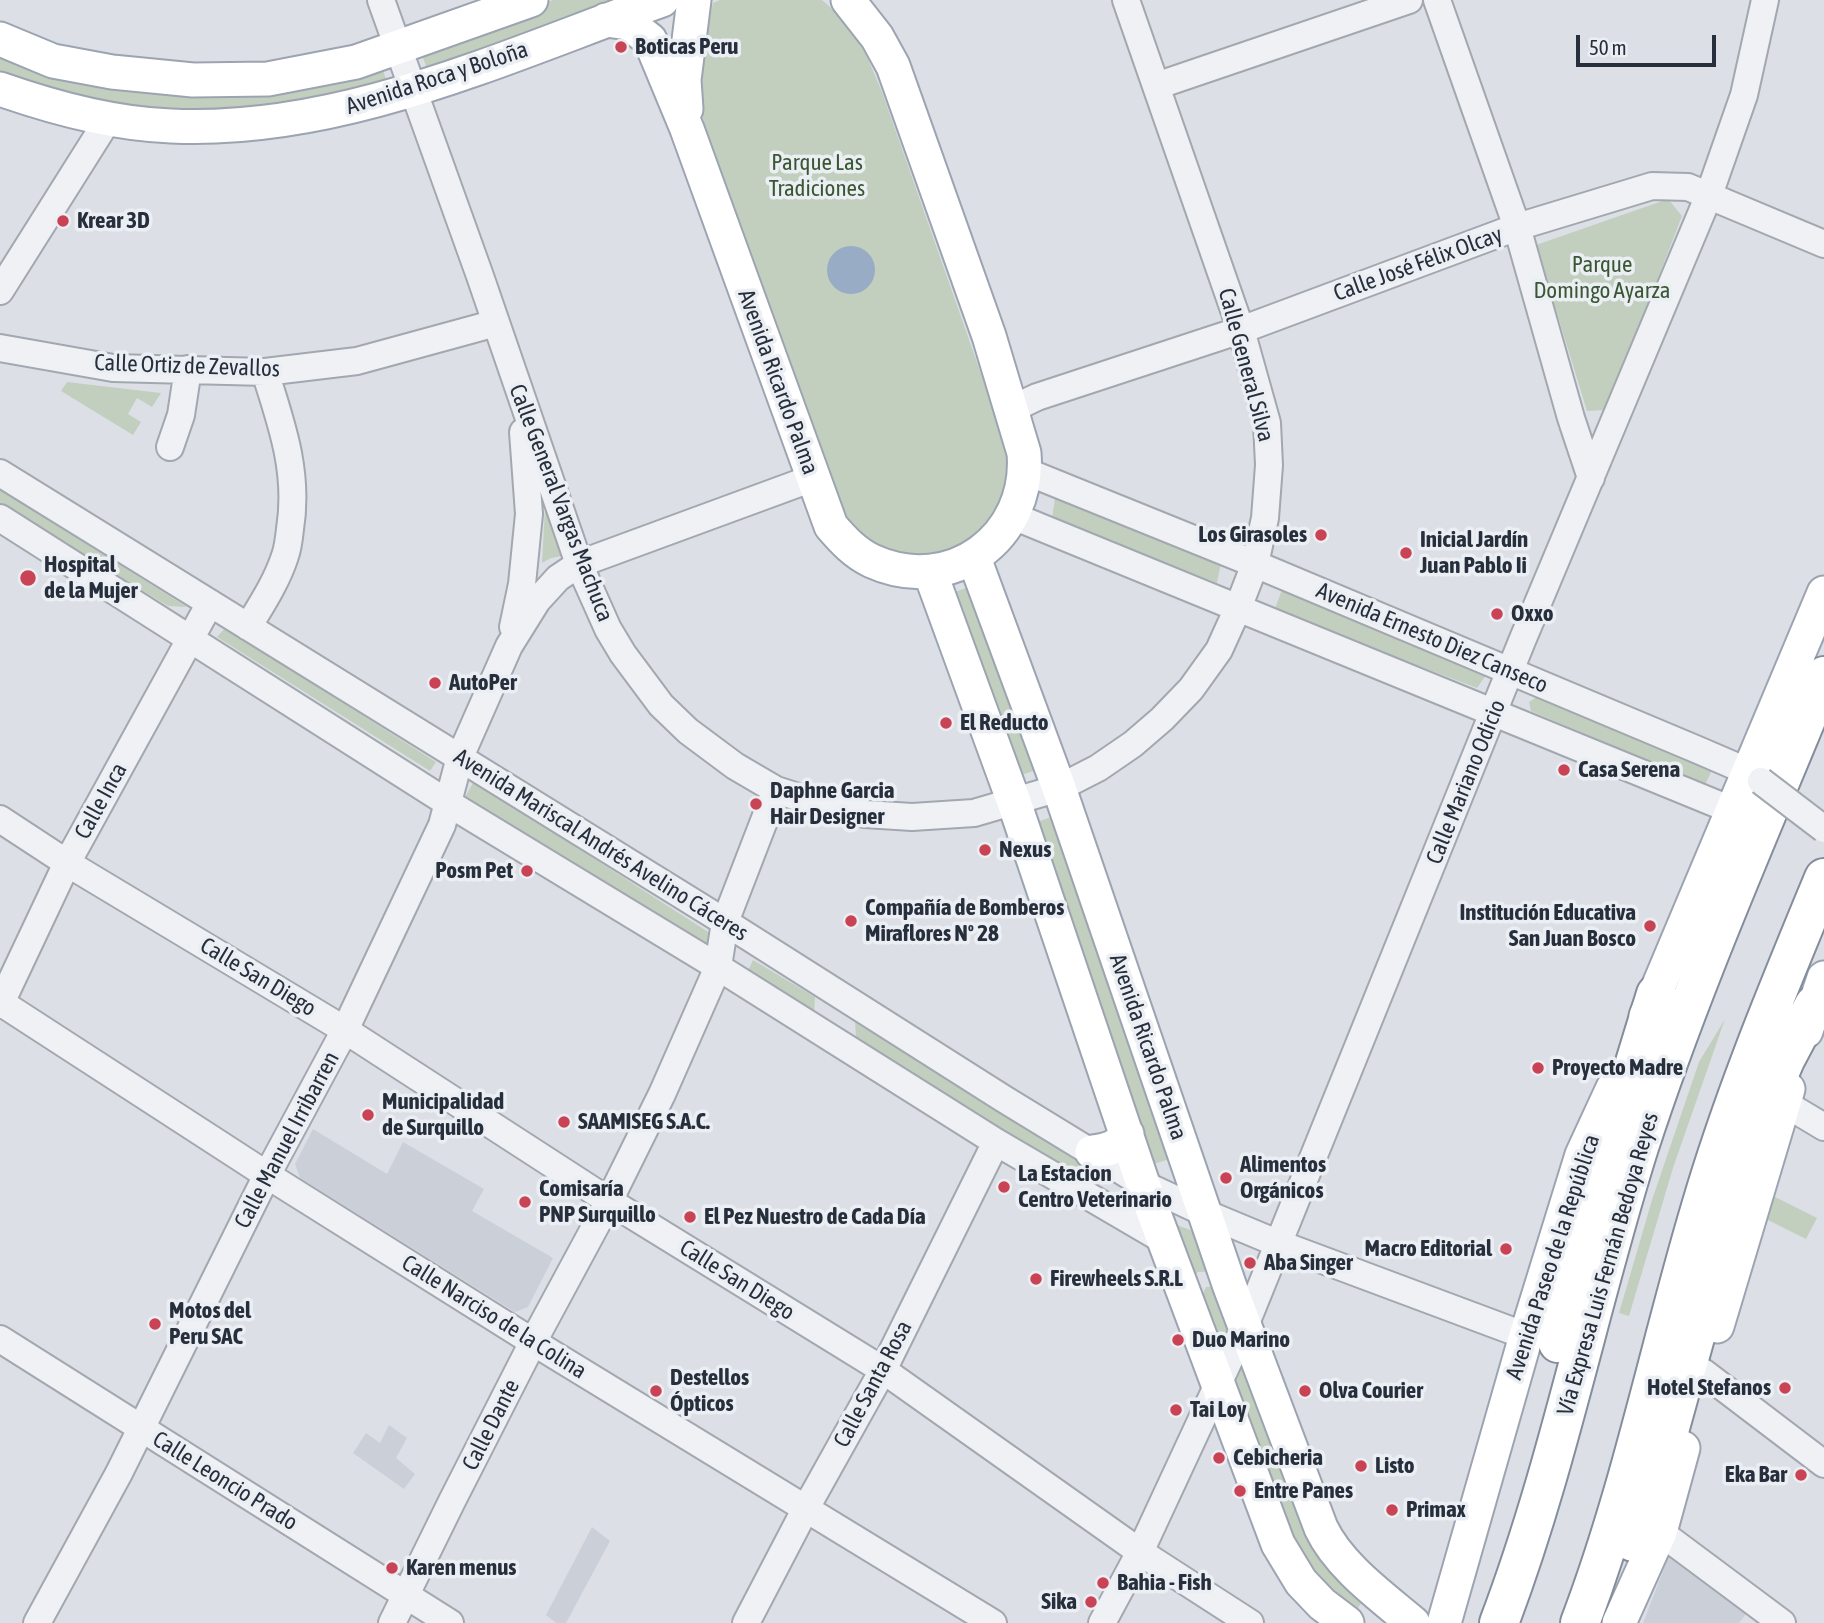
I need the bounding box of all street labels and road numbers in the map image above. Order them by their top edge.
street label: Avenida Roca y Boloña [343,36,531,120]
street label: Calle José Félix Olcay [1330,221,1506,307]
street label: Calle General Silva [1212,285,1280,445]
street label: Avenida Ricardo Palma [732,286,824,478]
street label: Calle Ortiz de Zevallos [94,349,280,383]
street label: Calle General Vargas Machuca [503,380,619,626]
street label: Avenida Ernesto Diez Canseco [1312,577,1552,699]
street label: Calle Mariano Odicio [1420,696,1512,868]
street label: Avenida Mariscal Andrés Avelino Cáceres [449,743,753,947]
street label: Calle Inca [69,758,133,844]
street label: Calle San Diego [195,932,321,1022]
street label: Avenida Ricardo Palma [1103,950,1193,1144]
street label: Calle Manuel Irribarren [229,1047,345,1233]
street label: Vía Expresa Luis Fernán Bedoya Reyes [1552,1109,1664,1419]
street label: Avenida Paseo de la República [1500,1131,1606,1383]
street label: Calle San Diego [675,1234,799,1326]
street label: Calle Narciso de la Colina [397,1249,591,1385]
street label: Calle Santa Rosa [828,1316,918,1452]
street label: Calle Dante [456,1375,526,1475]
street label: Calle Leoncio Prado [147,1425,303,1537]

